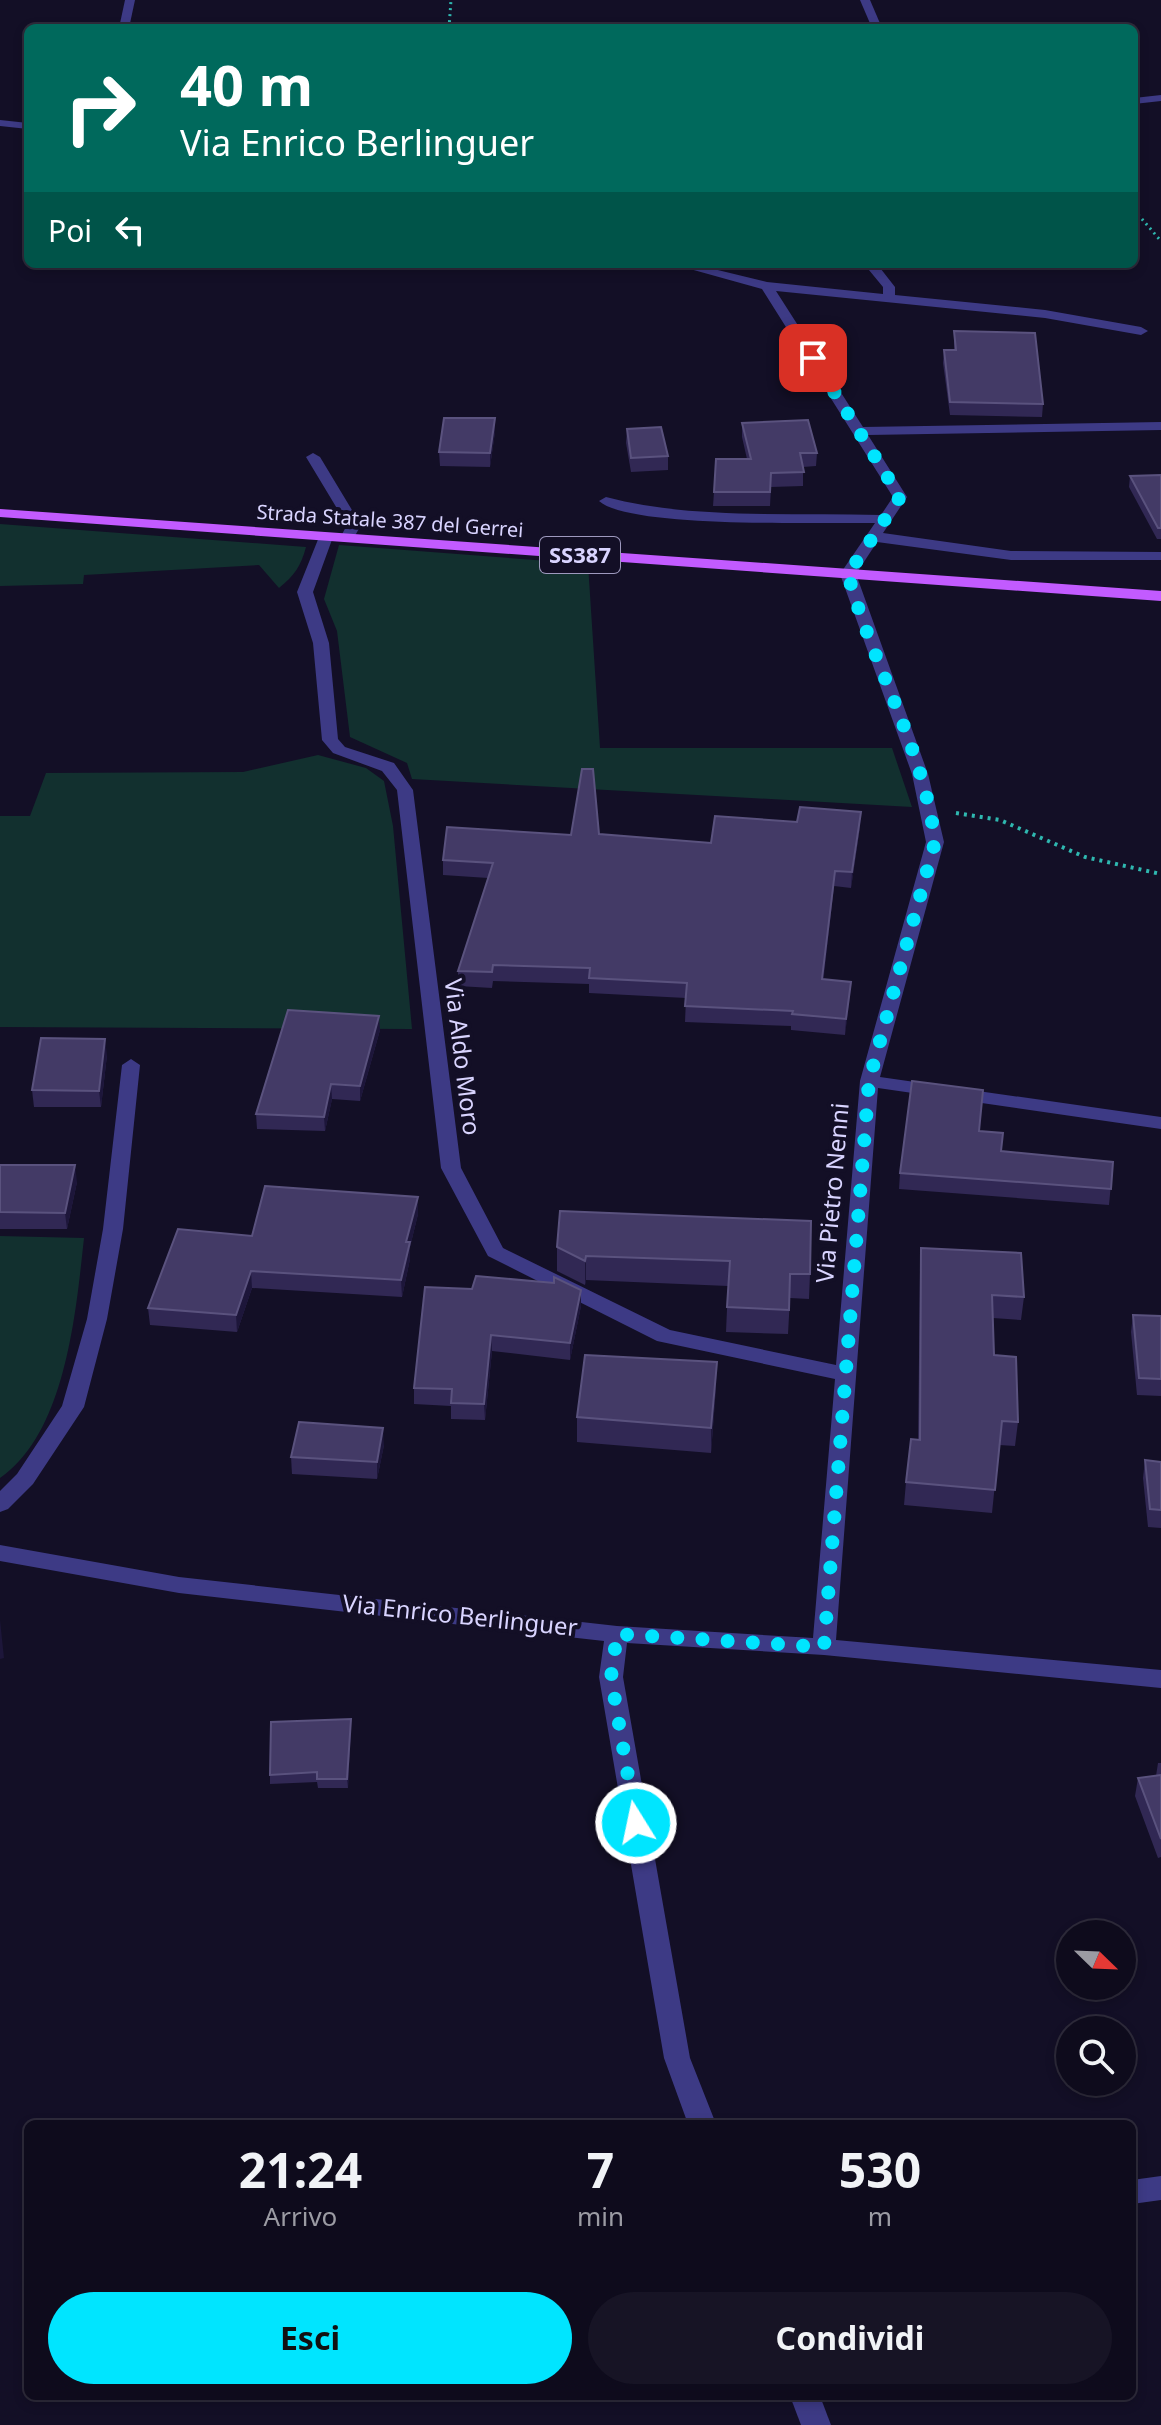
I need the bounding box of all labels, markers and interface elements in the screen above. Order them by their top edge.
text: 40 m [180,46,313,122]
icon: right [48,56,152,160]
text: Via Enrico Berlinguer [180,118,534,167]
icon: left [108,208,152,252]
text: Poi [48,210,92,251]
pin [779,324,847,392]
icon: arrive [791,336,835,380]
street label: Strada Statale 387 del Gerrei [256,498,524,543]
road number: SS387 [540,537,620,573]
street label: Via Aldo Moro [438,977,489,1137]
street label: Via Pietro Nenni [807,1101,856,1284]
street label: Via Enrico Berlinguer [341,1586,579,1643]
position arrow [594,1781,678,1865]
north arrow [1056,1920,1136,2000]
map controls [1056,1920,1136,2096]
button: search [1056,2016,1136,2096]
text: 21:24 [239,2137,362,2202]
text: 7 [587,2137,614,2202]
text: 530 [839,2137,921,2202]
text: Arrivo [264,2198,337,2234]
text: min [577,2198,624,2234]
text: m [868,2198,892,2234]
button: Esci [48,2292,572,2384]
button: Condividi [588,2292,1112,2384]

